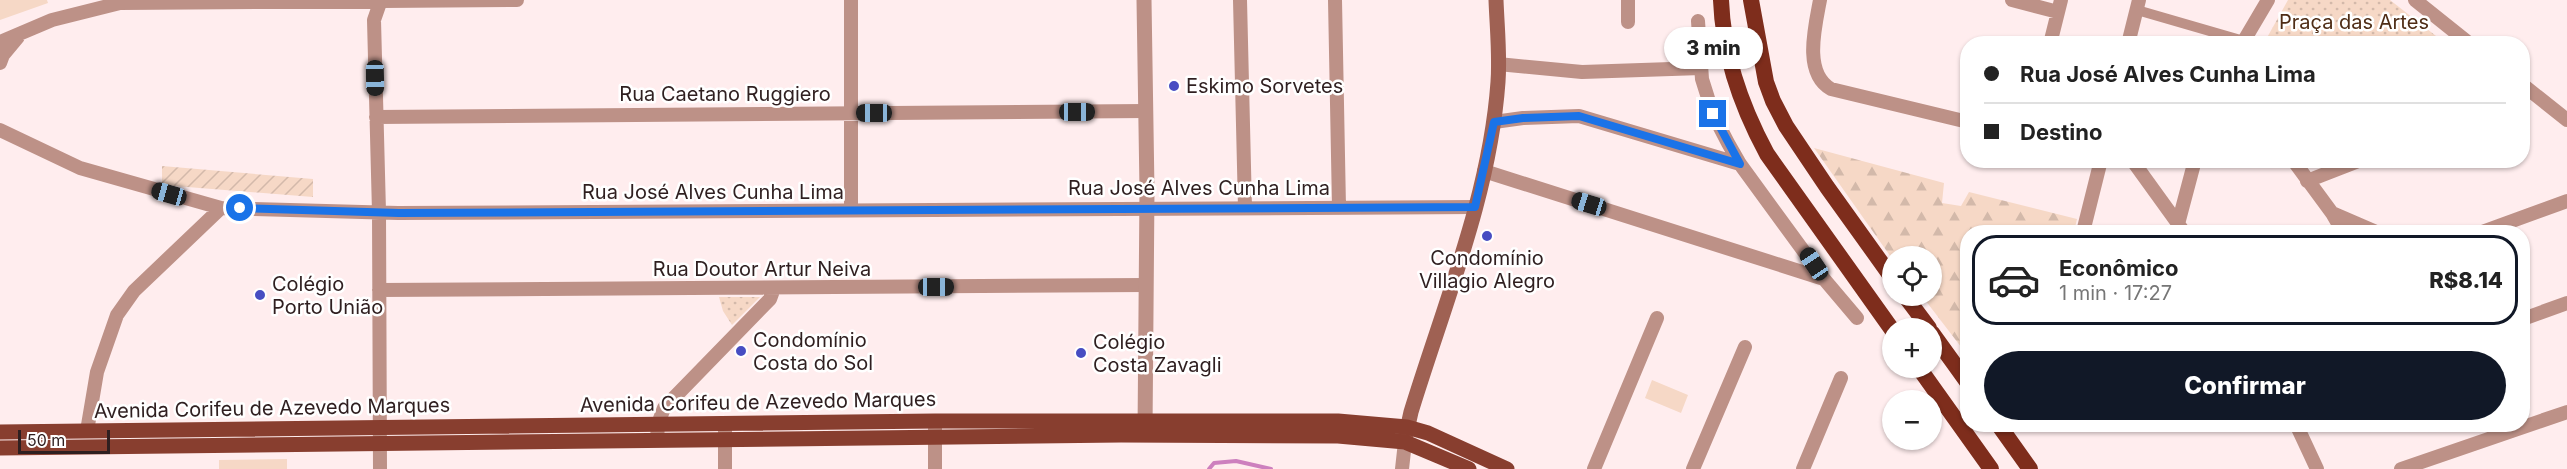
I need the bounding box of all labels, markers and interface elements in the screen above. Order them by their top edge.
park label: Praça das Artes [2279,10,2429,34]
callout: 3 min [1664,27,1762,69]
text: 3 min [1686,36,1741,60]
car [366,60,384,96]
text: Rua José Alves Cunha Lima [2020,61,2316,87]
place label: Eskimo Sorvetes [1186,74,1343,98]
marker: Eskimo Sorvetes [1167,79,1181,93]
street label: Rua Caetano Ruggiero [619,82,831,106]
route end [1699,100,1726,127]
car [1059,103,1095,121]
car [856,104,892,122]
text: Destino [2020,119,2103,145]
street label: Rua José Alves Cunha Lima [1068,176,1330,200]
car [149,180,189,208]
street label: Rua José Alves Cunha Lima [582,180,844,204]
car [1569,190,1609,218]
route start [226,194,253,221]
marker: Condomínio Villagio Alegro [1480,229,1494,243]
car [1796,244,1832,284]
place label: Condomínio Villagio Alegro [1419,246,1555,293]
map controls [1882,246,1942,450]
button: locate [1882,246,1942,306]
icon: car [1987,253,2041,307]
text: Econômico [2059,255,2178,281]
street label: Rua Doutor Artur Neiva [653,257,871,281]
text: R$8.14 [2429,267,2503,293]
place label: Colégio Porto União [272,272,383,319]
car [918,278,954,296]
text: 1 min · 17:27 [2059,281,2172,305]
marker: Colégio Porto União [253,288,267,302]
button: + [1882,318,1942,378]
place label: Condomínio Costa do Sol [753,328,873,375]
place label: Colégio Costa Zavagli [1093,330,1222,377]
marker: Condomínio Costa do Sol [734,344,748,358]
marker: Colégio Costa Zavagli [1074,346,1088,360]
button: Confirmar [1984,351,2506,420]
street label: Avenida Corifeu de Azevedo Marques [580,387,936,417]
button: − [1882,390,1942,450]
street label: Avenida Corifeu de Azevedo Marques [94,393,450,423]
scale bar [18,427,110,454]
text: 50 m [27,430,65,450]

